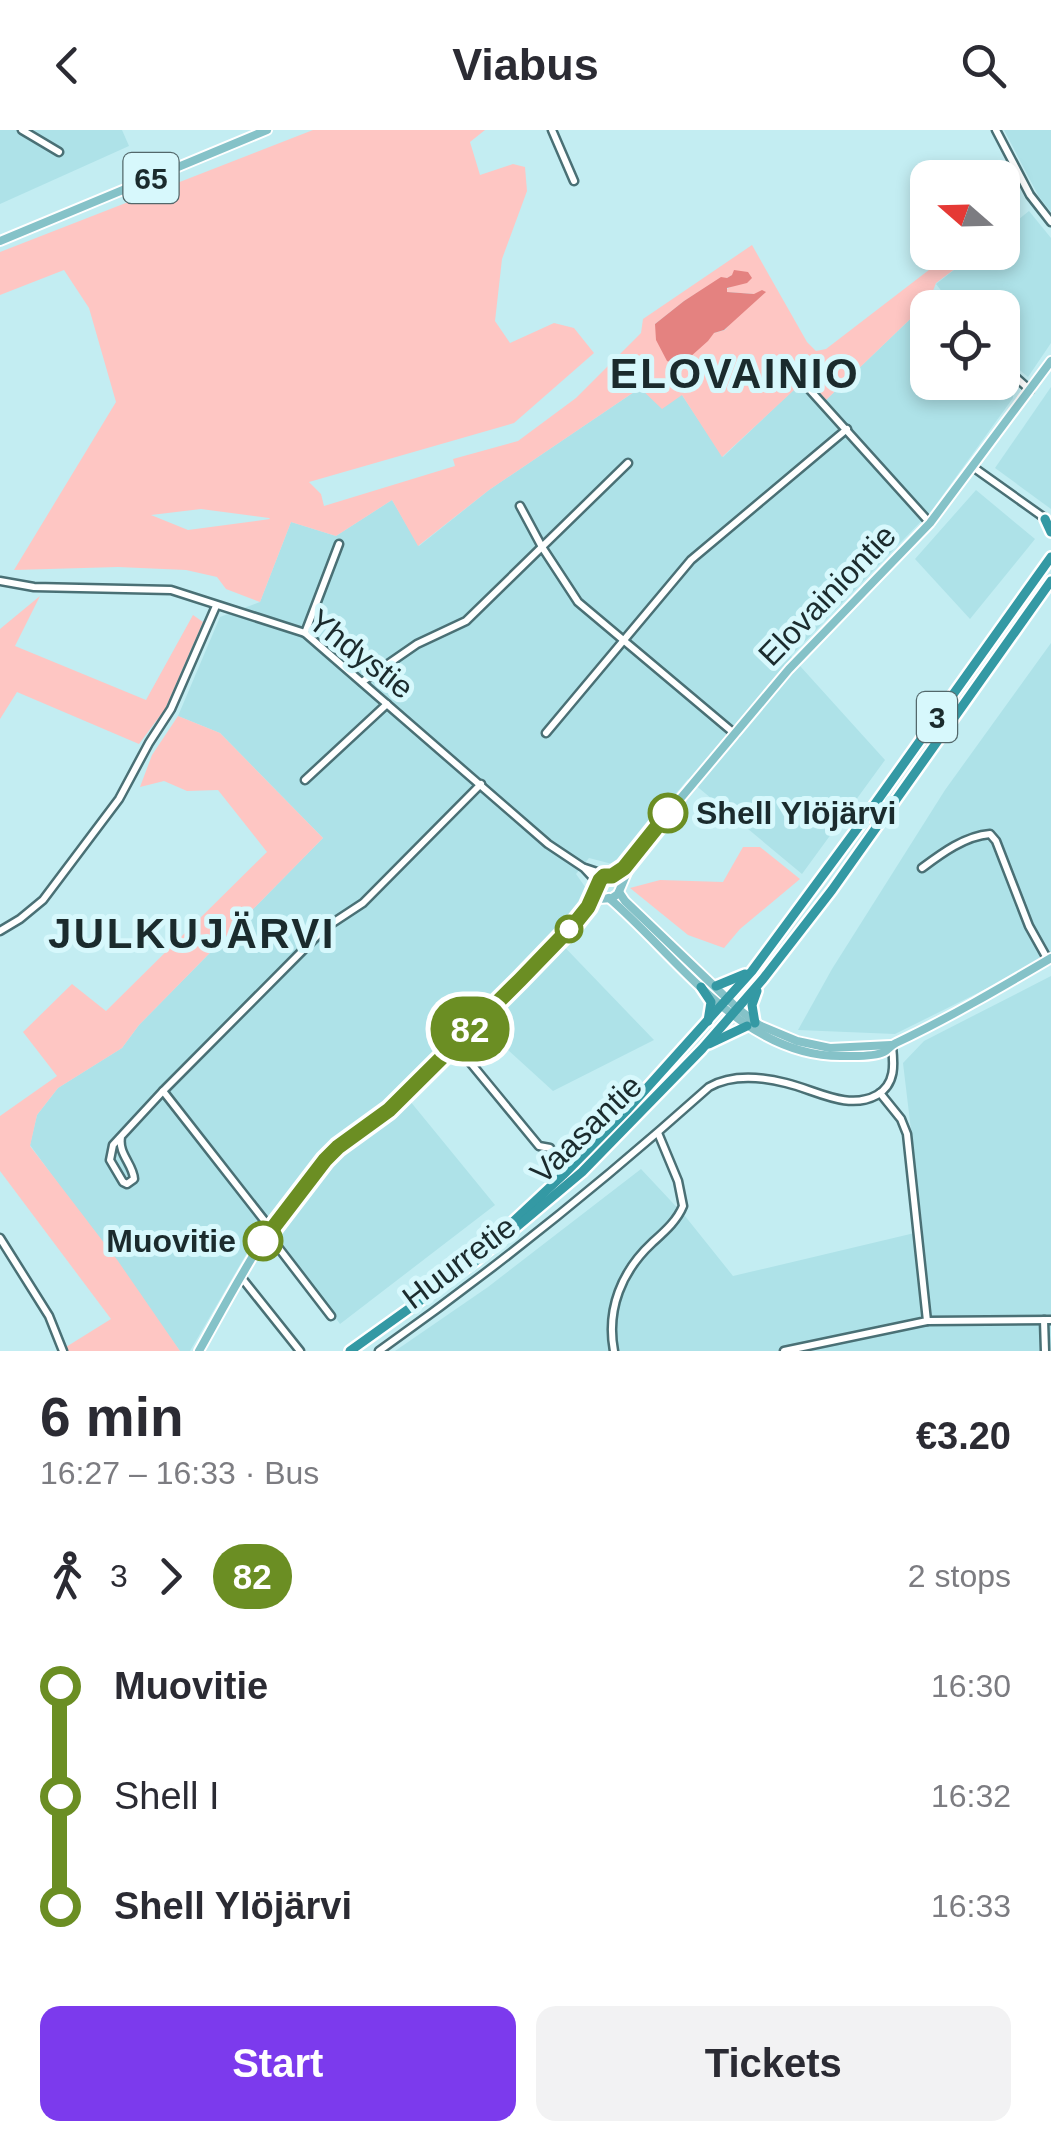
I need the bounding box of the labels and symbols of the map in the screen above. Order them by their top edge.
road number: 65 [124,153,178,203]
north arrow [910,160,1020,270]
district label: ELOVAINIO [610,350,860,397]
street label: Elovainiontie [751,517,903,673]
street label: Yhdystie [302,602,420,706]
road number: 3 [917,692,957,742]
marker: Shell Ylöjärvi [649,794,687,832]
place label: Shell Ylöjärvi [696,795,896,831]
district label: JULKUJÄRVI [48,910,336,957]
unlabelled marker [556,916,582,942]
line badge: 82 [425,996,515,1062]
street label: Vaasantie [523,1067,649,1191]
street label: Huurretie [396,1208,522,1316]
marker: Muovitie [244,1222,282,1260]
place label: Muovitie [106,1223,236,1259]

